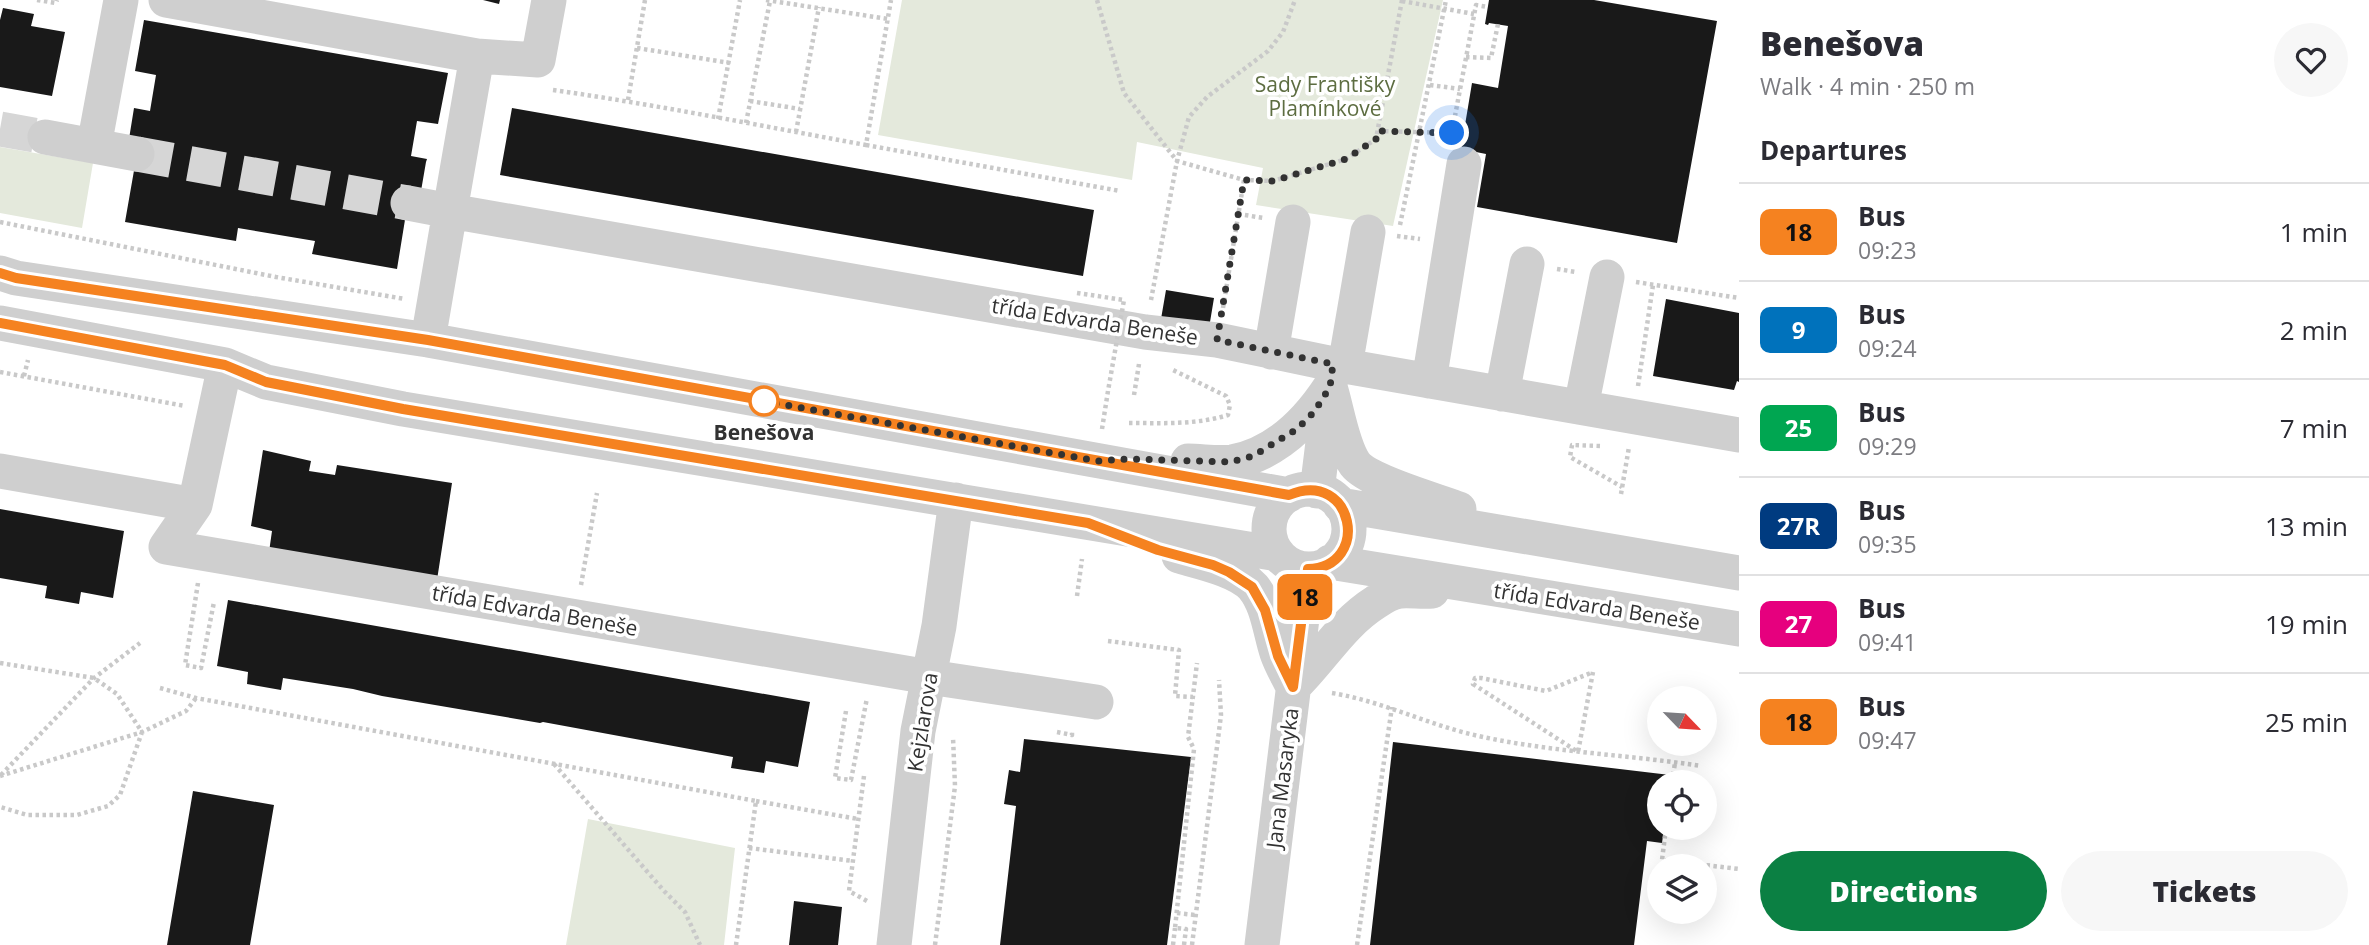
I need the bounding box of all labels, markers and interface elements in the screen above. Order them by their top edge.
text: Benešova [1760,21,1924,66]
button: heart [2274,23,2348,97]
park label: Sady Františky Plamínkové [1255,70,1396,122]
text: Walk · 4 min · 250 m [1760,70,1975,102]
your location [1434,115,1469,150]
text: Departures [1760,132,1907,168]
text: Bus [1858,198,1905,234]
text: 1 min [2280,214,2348,250]
text: 18 [1785,215,1812,248]
text: 09:23 [1858,234,1917,266]
street label: třída Edvarda Beneše [990,291,1200,351]
text: Bus [1858,296,1905,332]
text: 2 min [2280,312,2348,348]
text: 9 [1792,313,1805,346]
text: 09:24 [1858,332,1917,364]
marker: Benešova [749,386,779,416]
text: Bus [1858,394,1905,430]
text: 7 min [2280,410,2348,446]
text: 25 [1785,411,1812,444]
place label: Benešova [714,418,814,446]
text: 09:29 [1858,430,1917,462]
text: Bus [1858,492,1905,528]
text: 13 min [2265,508,2348,544]
text: 27R [1777,509,1820,542]
text: 09:35 [1858,528,1917,560]
line badge: 18 [1274,574,1336,620]
street label: třída Edvarda Beneše [1492,576,1702,636]
street label: třída Edvarda Beneše [430,578,640,642]
text: 18 [1291,580,1319,613]
text: Bus [1858,590,1905,626]
text: 19 min [2265,606,2348,642]
text: 27 [1785,607,1812,640]
text: 09:41 [1858,626,1917,658]
street label: Kejzlarova [900,670,944,774]
north arrow [1647,686,1717,756]
map controls [1647,686,1717,924]
text: Bus [1858,688,1905,724]
text: 25 min [2265,704,2348,740]
text: 18 [1785,705,1812,738]
street label: Jana Masaryka [1259,706,1305,852]
text: 09:47 [1858,724,1917,756]
button: locate [1647,770,1717,840]
button: Directions [1760,851,2047,931]
button: Tickets [2061,851,2348,931]
button: layers [1647,854,1717,924]

